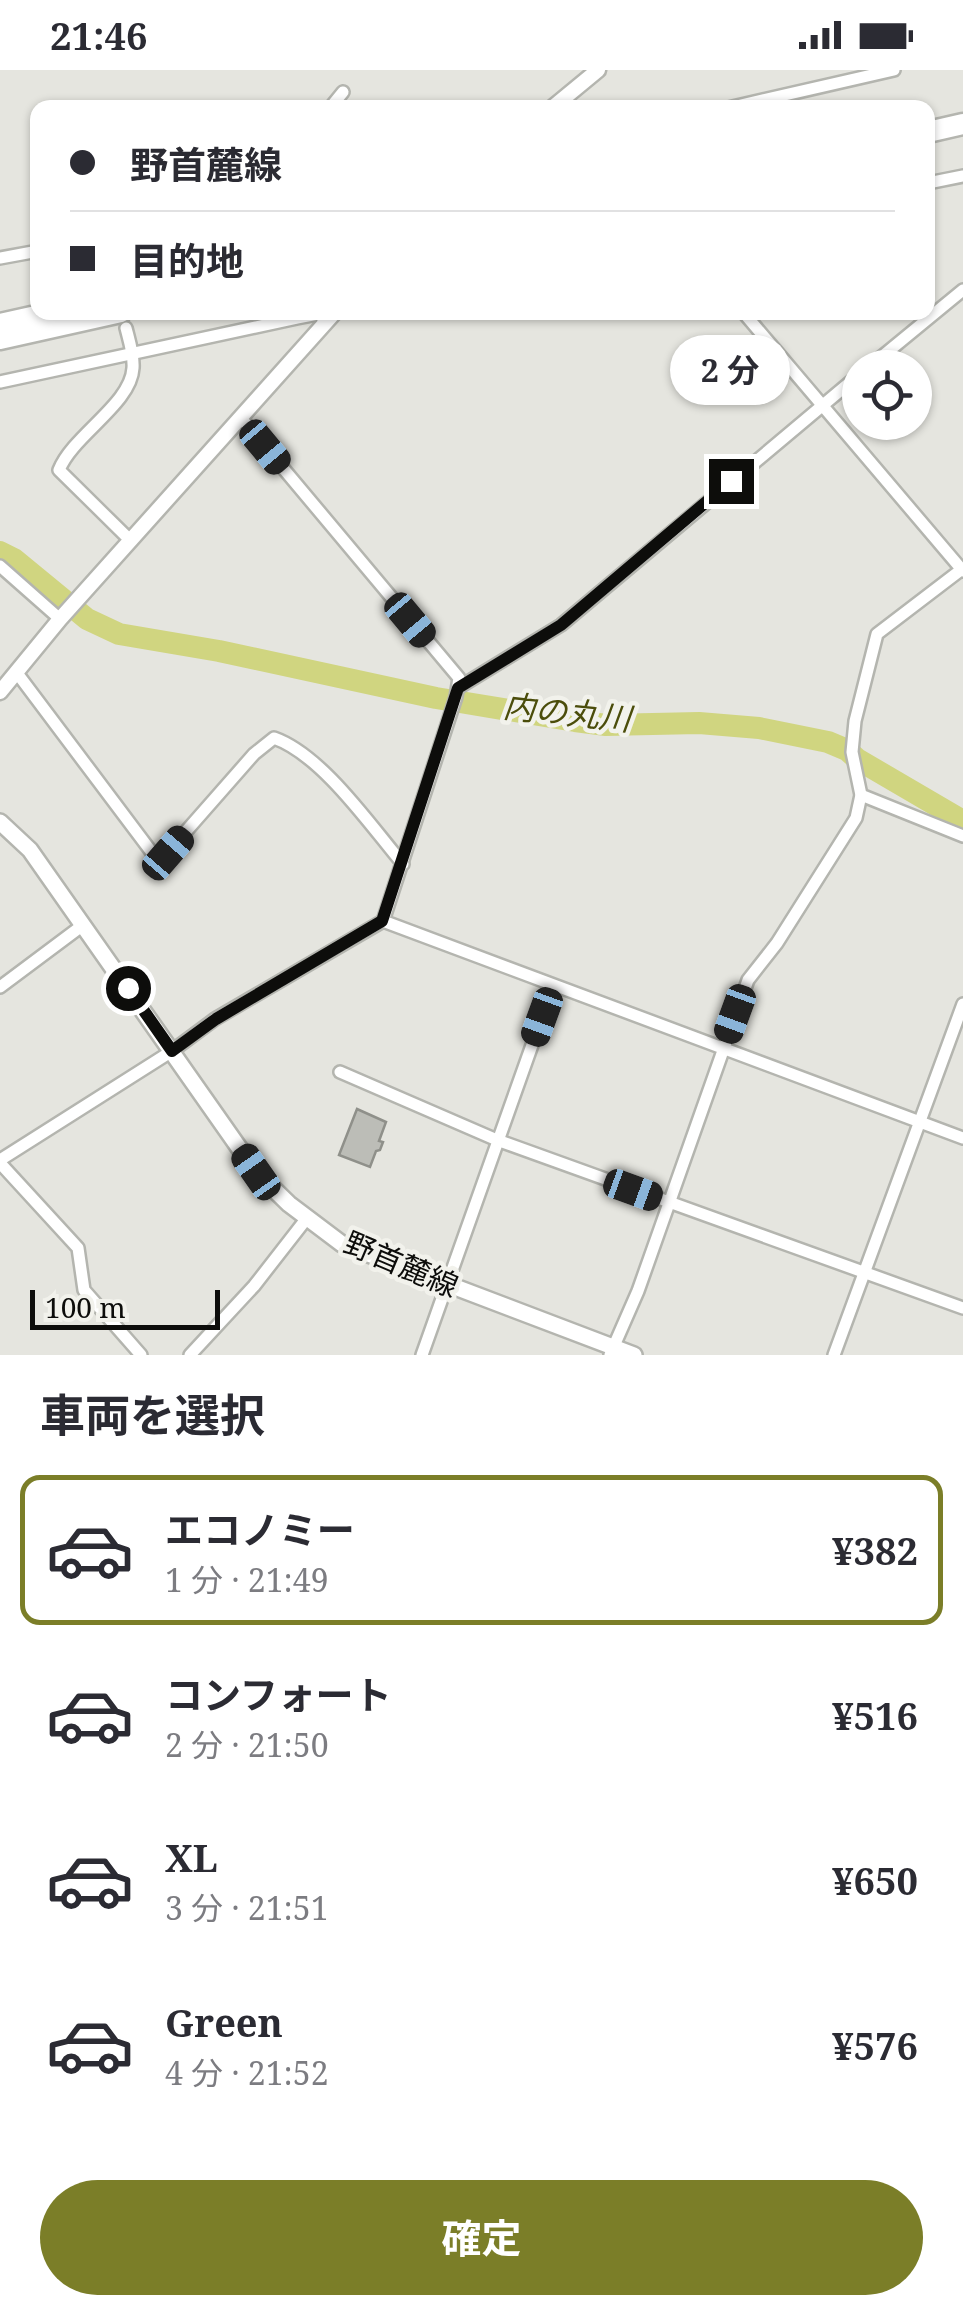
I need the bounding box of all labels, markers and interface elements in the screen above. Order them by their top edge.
text: 21:46 [50,9,147,61]
text: 野首麓線 [130,138,282,190]
text: 目的地 [130,234,244,286]
callout: 2 分 [671,336,791,406]
text: 2 分 [701,348,759,391]
map controls [842,350,932,440]
button: locate [842,350,932,440]
car [234,414,296,480]
route end [709,459,754,504]
car [379,587,441,653]
water label: 内の丸川 [501,683,636,740]
car [137,821,199,885]
route start [106,966,151,1011]
car [711,981,759,1047]
car [518,984,566,1050]
car [227,1139,285,1205]
car [600,1166,666,1214]
street label: 野首麓線 [338,1221,465,1306]
scale bar [30,1285,220,1330]
text: 100 m [45,1288,126,1326]
text: 車両を選択 [40,1384,265,1445]
text: エコノミー [165,1503,355,1555]
icon: car [45,1505,135,1595]
text: ¥382 [832,1524,918,1576]
text: 1 分 · 21:49 [165,1558,329,1601]
text: コンフォート [165,1668,392,1720]
icon: car [45,1670,135,1760]
text: ¥516 [832,1689,918,1741]
text: 2 分 · 21:50 [165,1723,329,1766]
text: XL [165,1831,218,1883]
icon: car [45,1835,135,1925]
text: ¥650 [832,1854,918,1906]
text: 3 分 · 21:51 [165,1886,329,1929]
text: Green [165,1996,283,2048]
icon: car [45,2000,135,2090]
text: ¥576 [832,2019,918,2071]
text: 4 分 · 21:52 [165,2051,329,2094]
button: 確定 [40,2180,923,2295]

